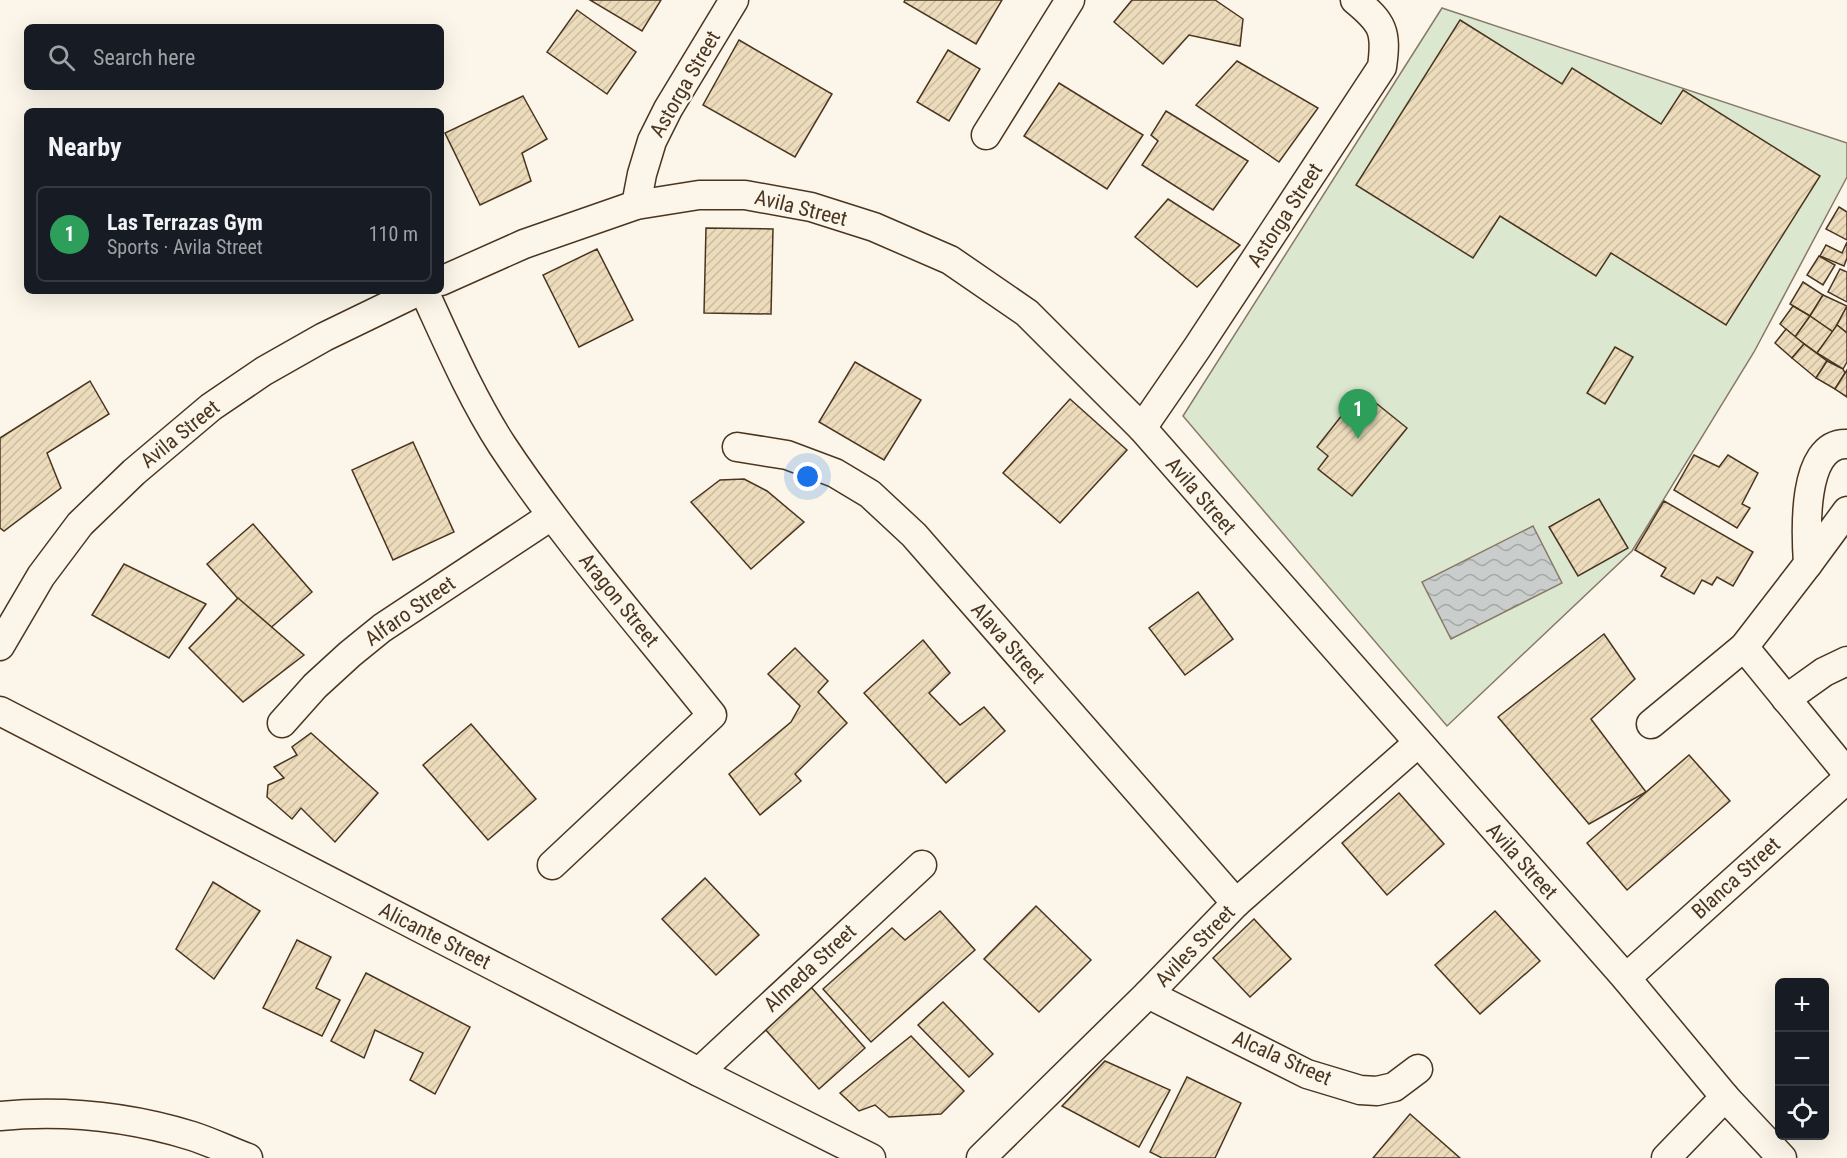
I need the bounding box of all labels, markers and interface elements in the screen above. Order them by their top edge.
search box [24,24,444,90]
street label: Astorga Street [645,27,725,141]
icon: search [45,41,78,74]
text: Search here [93,45,195,70]
text: Nearby [48,132,122,162]
street label: Astorga Street [1243,159,1327,271]
street label: Avila Street [752,185,850,231]
text: Las Terrazas Gym [107,210,263,235]
text: 1 [64,222,75,246]
text: 110 m [369,222,418,246]
text: Sports · Avila Street [107,235,263,259]
pin: 1 [1338,390,1378,439]
street label: Avila Street [136,395,224,473]
street label: Avila Street [1161,453,1241,539]
your location [793,462,822,491]
street label: Aragon Street [574,548,664,652]
street label: Alfaro Street [360,571,460,651]
street label: Alava Street [966,597,1050,689]
street label: Avila Street [1482,818,1562,904]
street label: Blanca Street [1687,832,1785,924]
street label: Alicante Street [375,898,495,974]
street label: Aviles Street [1150,900,1240,992]
street label: Almeda Street [759,919,861,1017]
map controls [1775,978,1829,1140]
button: + [1775,978,1829,1032]
street label: Alcala Street [1229,1026,1335,1090]
button: − [1775,1032,1829,1086]
button: locate [1775,1086,1829,1140]

